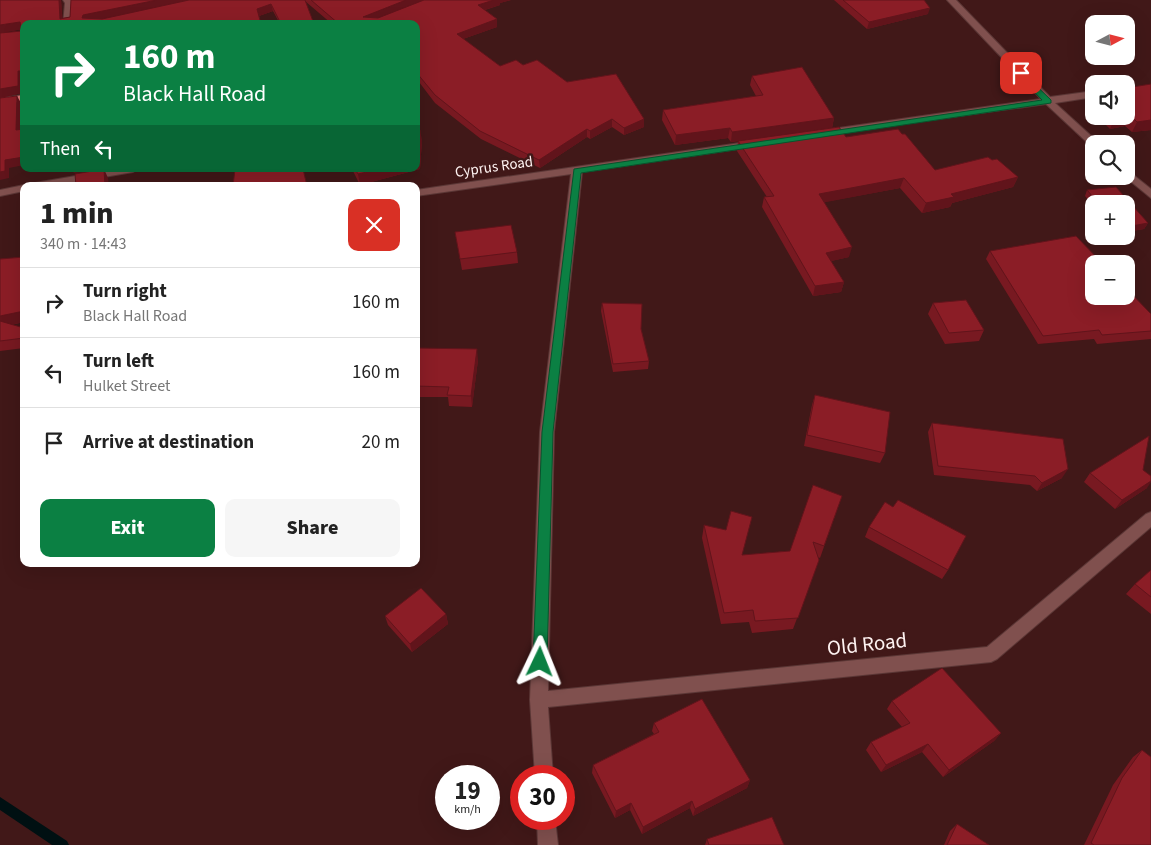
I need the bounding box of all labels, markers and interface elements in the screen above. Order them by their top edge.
north arrow [1085,15,1135,65]
map controls [1085,15,1135,305]
text: 160 m [123,32,215,82]
icon: right [40,40,105,105]
pin [1000,52,1042,94]
icon: arrive [1007,59,1035,87]
button: sound [1085,75,1135,125]
text: Black Hall Road [123,78,266,110]
icon: left [90,135,118,163]
button: search [1085,135,1135,185]
text: Then [40,136,80,163]
street label: Cyprus Road [454,151,534,183]
text: 1 min [40,192,114,235]
button: + [1085,195,1135,245]
button: close [348,199,400,251]
text: 340 m · 14:43 [40,233,127,255]
button: − [1085,255,1135,305]
text: Turn right [83,278,167,305]
icon: right [40,289,68,317]
text: 160 m [352,289,400,316]
text: Black Hall Road [83,305,187,327]
text: Turn left [83,348,154,375]
icon: left [40,359,68,387]
text: 160 m [352,359,400,386]
text: Hulket Street [83,375,170,397]
icon: arrive [40,429,68,457]
text: Arrive at destination [83,429,254,456]
text: 20 m [362,429,400,456]
button: Exit [40,499,215,557]
button: Share [225,499,400,557]
street label: Old Road [826,625,908,663]
position arrow [513,635,565,687]
speed limit sign: 30 [510,765,575,830]
text: 19 [454,773,481,809]
text: km/h [454,801,481,818]

